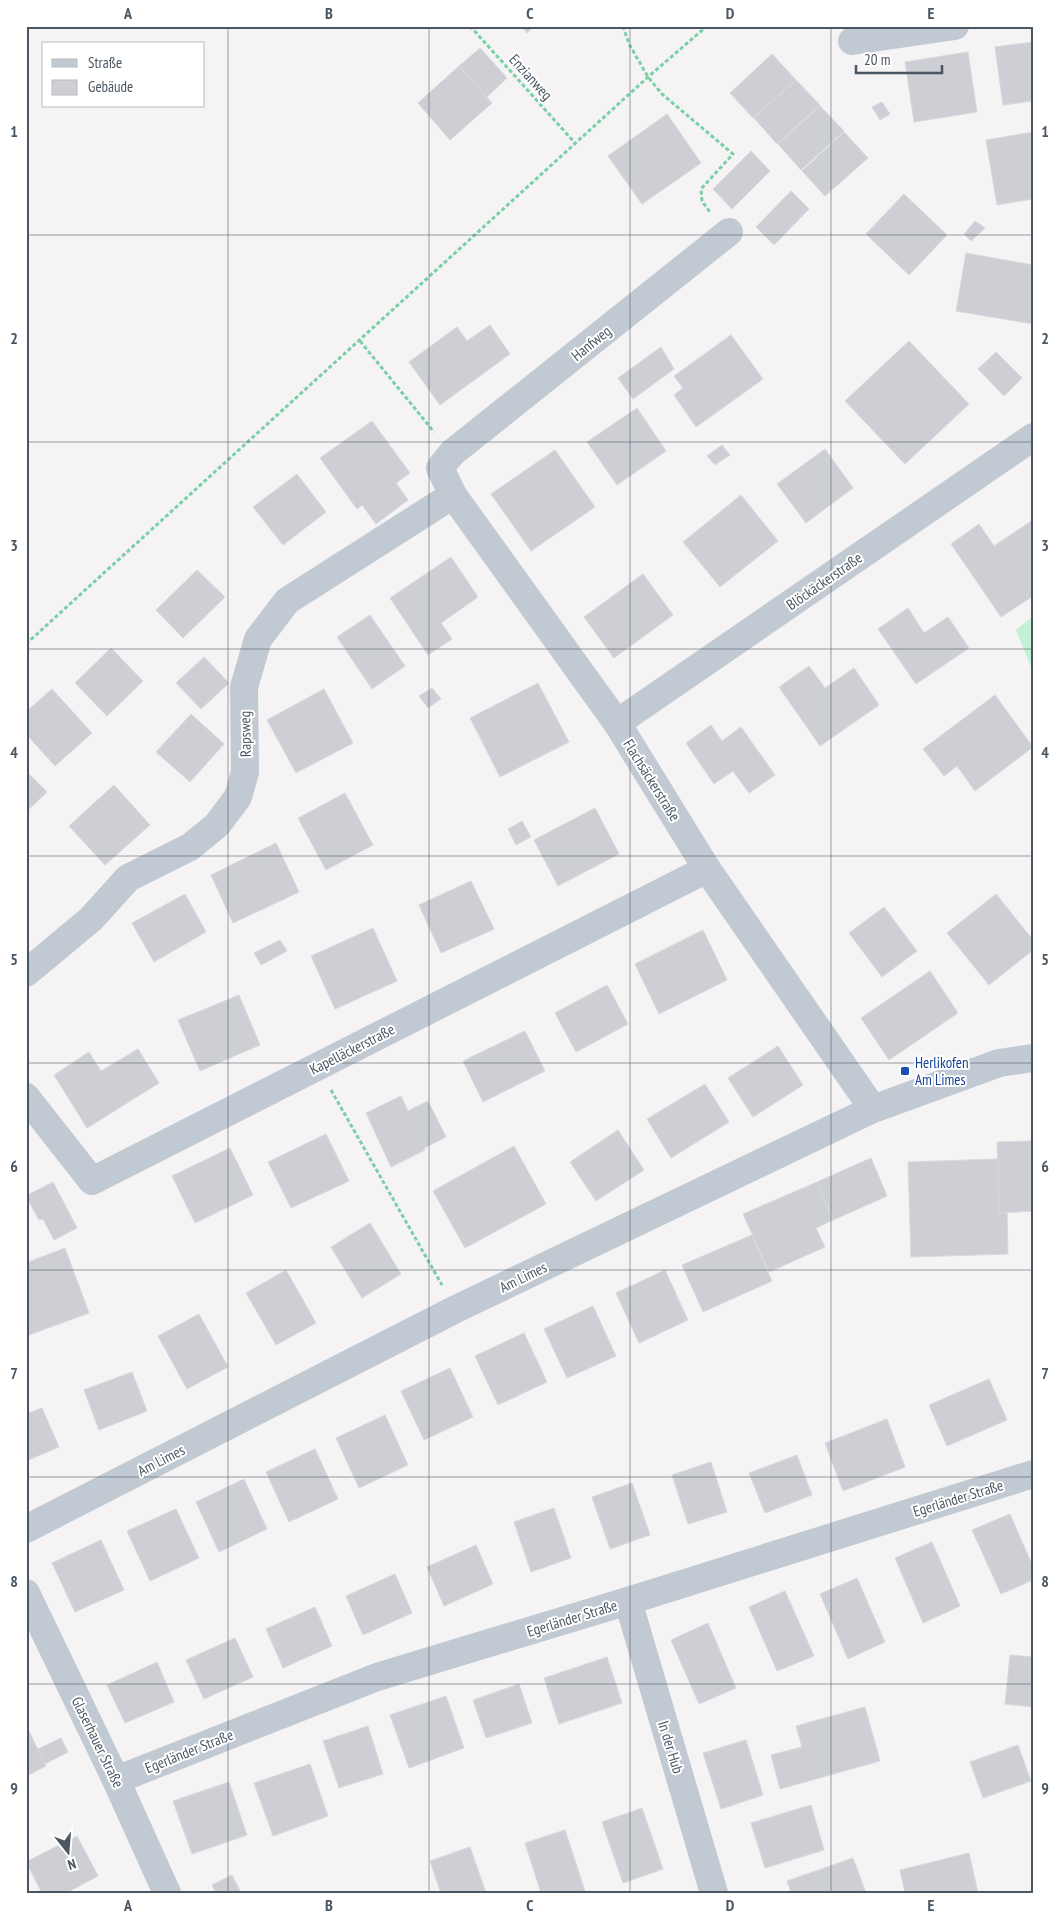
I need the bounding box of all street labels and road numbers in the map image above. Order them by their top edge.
street label: Enzianweg [505,50,557,104]
street label: Hanfweg [567,321,615,365]
street label: Blöckäckerstraße [782,548,866,614]
street label: Rapsweg [235,711,255,757]
street label: Flachsäckerstraße [619,736,685,824]
street label: Kapelläckerstraße [306,1019,398,1079]
street label: Am Limes [496,1257,550,1297]
street label: Am Limes [134,1440,188,1480]
street label: Egerländer Straße [911,1475,1005,1521]
street label: Egerländer Straße [525,1595,619,1641]
street label: Glaserhauer Straße [68,1693,128,1791]
street label: In der Hub [654,1718,688,1776]
street label: Egerländer Straße [142,1725,236,1777]

